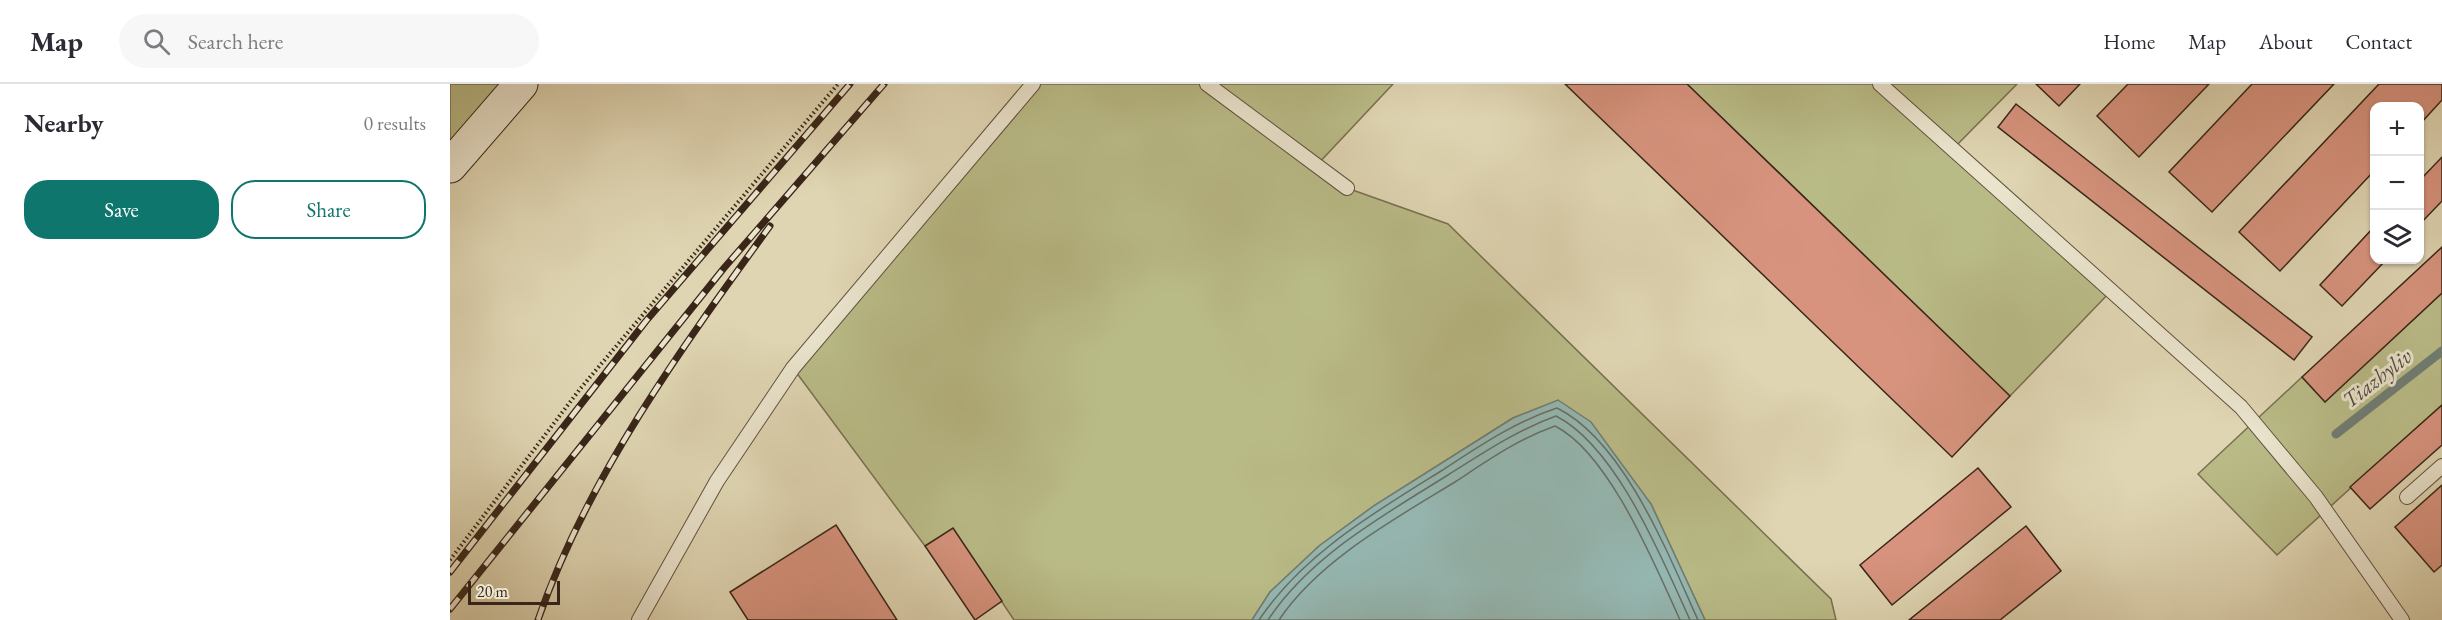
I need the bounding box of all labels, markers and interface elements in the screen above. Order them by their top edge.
search box [119,14,539,68]
text: Map [30,23,83,59]
icon: search [140,25,173,58]
text: Search here [188,27,283,56]
text: Home [2103,28,2155,55]
text: Map [2188,28,2226,55]
text: About [2259,28,2312,55]
text: Contact [2345,28,2412,55]
map controls [2370,102,2424,264]
button: + [2370,102,2424,156]
text: Nearby [24,106,104,140]
text: 0 results [363,110,426,136]
button: − [2370,156,2424,210]
button: Save [24,180,219,239]
button: Share [231,180,426,239]
button: layers [2370,210,2424,264]
water label: Tiazhyliv [2336,342,2418,414]
scale bar [468,578,560,606]
text: 20 m [477,581,508,602]

